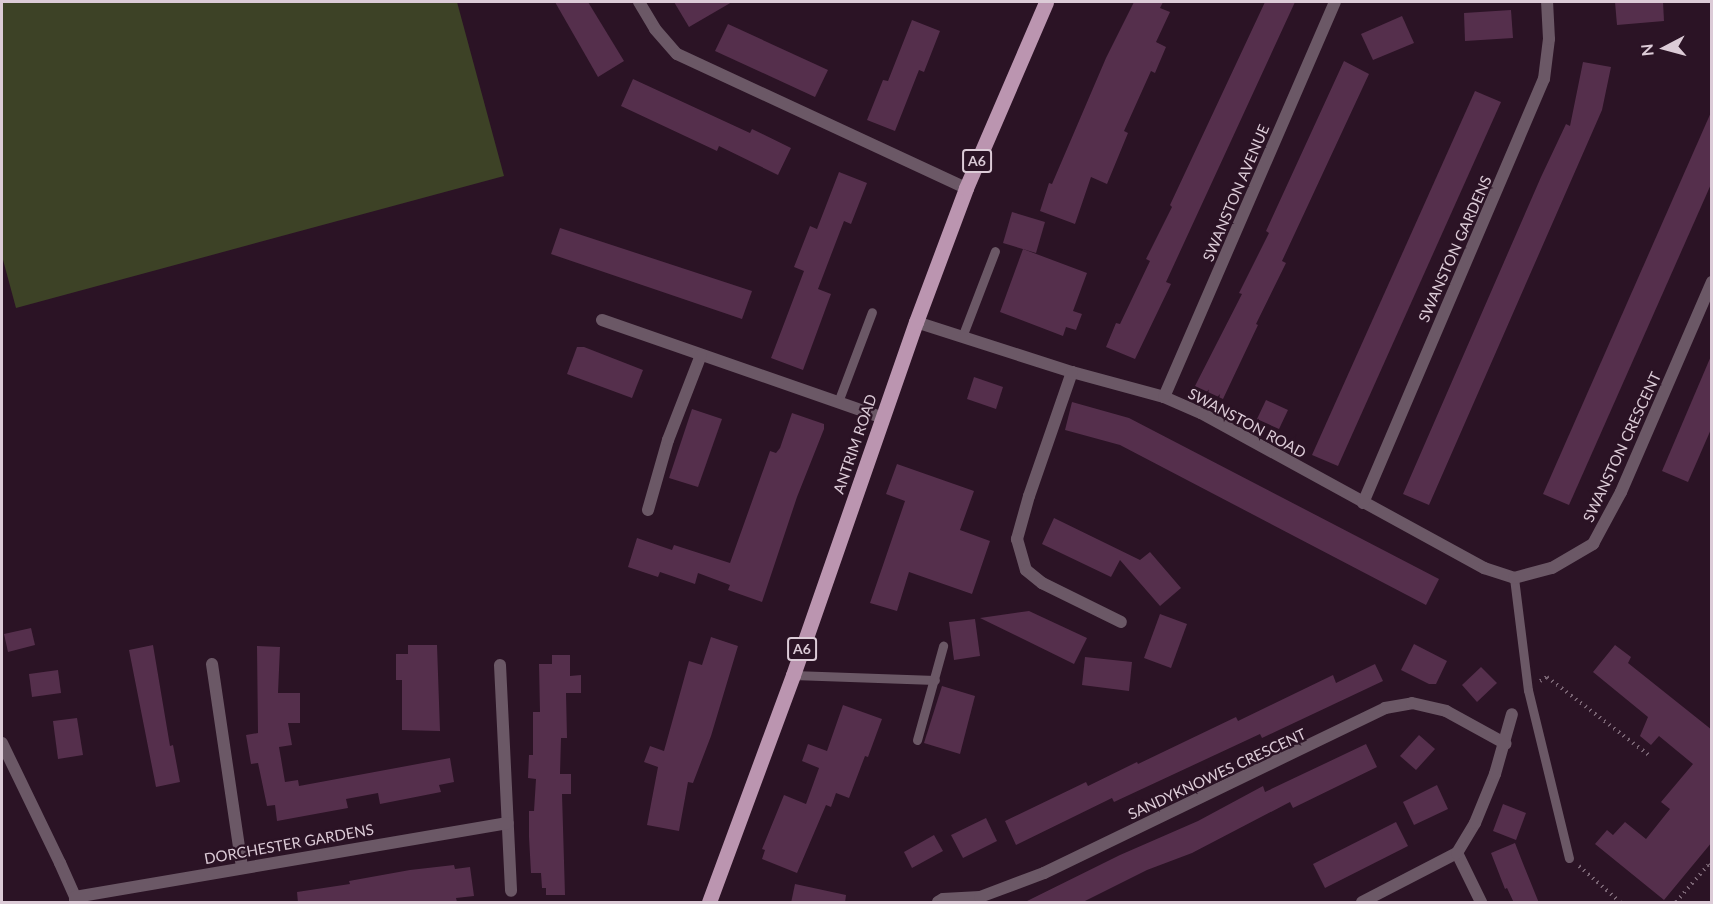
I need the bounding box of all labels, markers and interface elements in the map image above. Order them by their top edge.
north arrow [1635,18,1695,78]
text: N [1637,43,1657,57]
street label: SWANSTON AVENUE [1199,121,1273,265]
road number: A6 [962,150,992,172]
street label: SWANSTON GARDENS [1415,173,1495,325]
street label: SWANSTON CRESCENT [1579,369,1665,525]
street label: SWANSTON ROAD [1185,384,1309,462]
street label: ANTRIM ROAD [829,392,881,496]
road number: A6 [787,638,817,660]
street label: SANDYKNOWES CRESCENT [1125,725,1309,823]
street label: DORCHESTER GARDENS [203,820,375,868]

